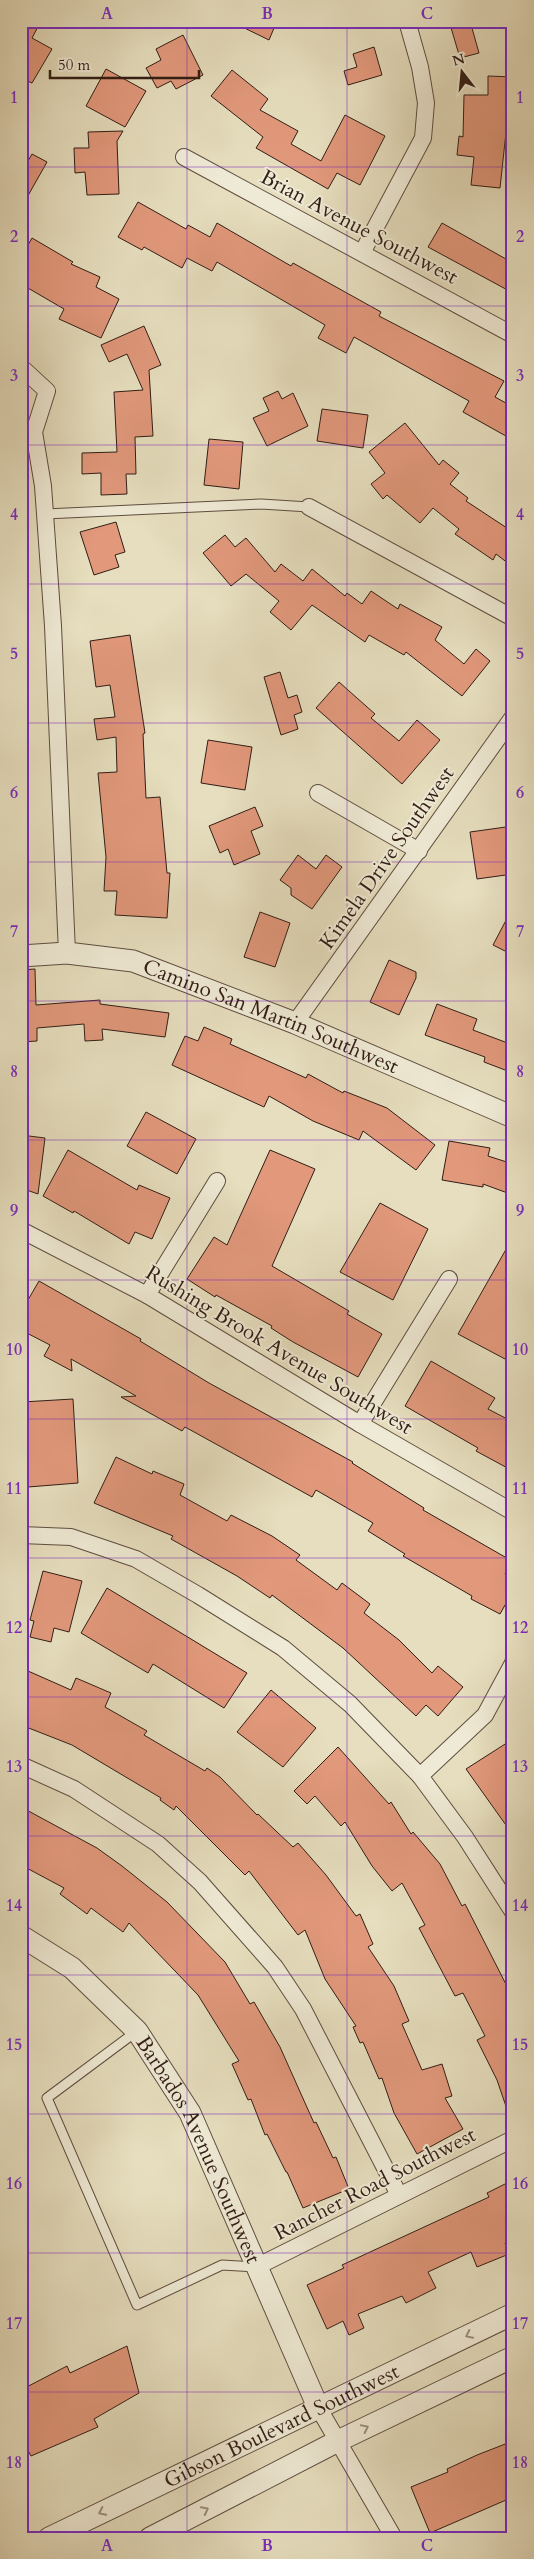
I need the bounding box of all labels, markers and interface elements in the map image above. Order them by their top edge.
text: A [101,3,113,25]
text: B [261,3,273,25]
text: C [421,3,433,25]
scale bar [50,48,199,80]
north arrow [436,48,486,98]
text: N [450,49,467,71]
text: 50 m [58,55,90,75]
text: 1 [10,87,18,109]
text: 1 [516,87,524,109]
street label: Brian Avenue Southwest [255,163,463,292]
text: 2 [10,226,18,248]
text: 2 [516,226,524,248]
text: 3 [10,365,18,387]
text: 3 [516,365,524,387]
text: 4 [10,504,18,526]
text: 4 [516,504,524,526]
text: 5 [10,643,18,665]
text: 5 [516,643,524,665]
street label: Kimela Drive Southwest [313,761,461,955]
text: 6 [10,782,18,804]
text: 6 [516,782,524,804]
text: 7 [10,921,18,943]
text: 7 [516,921,524,943]
street label: Camino San Martin Southwest [139,952,404,1081]
text: 8 [10,1061,18,1083]
text: 8 [516,1061,524,1083]
text: 9 [10,1200,18,1222]
text: 9 [516,1200,524,1222]
street label: Rushing Brook Avenue Southwest [140,1259,418,1442]
text: 10 [6,1339,22,1361]
text: 10 [512,1339,528,1361]
text: 11 [6,1478,22,1500]
text: 11 [512,1478,528,1500]
text: 12 [6,1617,22,1639]
text: 12 [512,1617,528,1639]
text: 13 [6,1756,22,1778]
text: 13 [512,1756,528,1778]
text: 14 [6,1895,22,1917]
text: 14 [512,1895,528,1917]
street label: Barbados Avenue Southwest [129,2030,268,2268]
text: 15 [6,2034,22,2056]
text: 15 [512,2034,528,2056]
street label: Rancher Road Southwest [269,2120,481,2248]
text: 16 [6,2173,22,2195]
text: 16 [512,2173,528,2195]
text: 17 [6,2313,22,2335]
text: 17 [512,2313,528,2335]
one-way arrow [465,2329,474,2339]
street label: Gibson Boulevard Southwest [159,2357,404,2495]
one-way arrow [360,2424,369,2434]
text: 18 [6,2452,22,2474]
text: 18 [512,2452,528,2474]
one-way arrow [99,2505,108,2515]
one-way arrow [199,2506,208,2516]
text: A [101,2535,113,2557]
text: B [261,2535,273,2557]
text: C [421,2535,433,2557]

